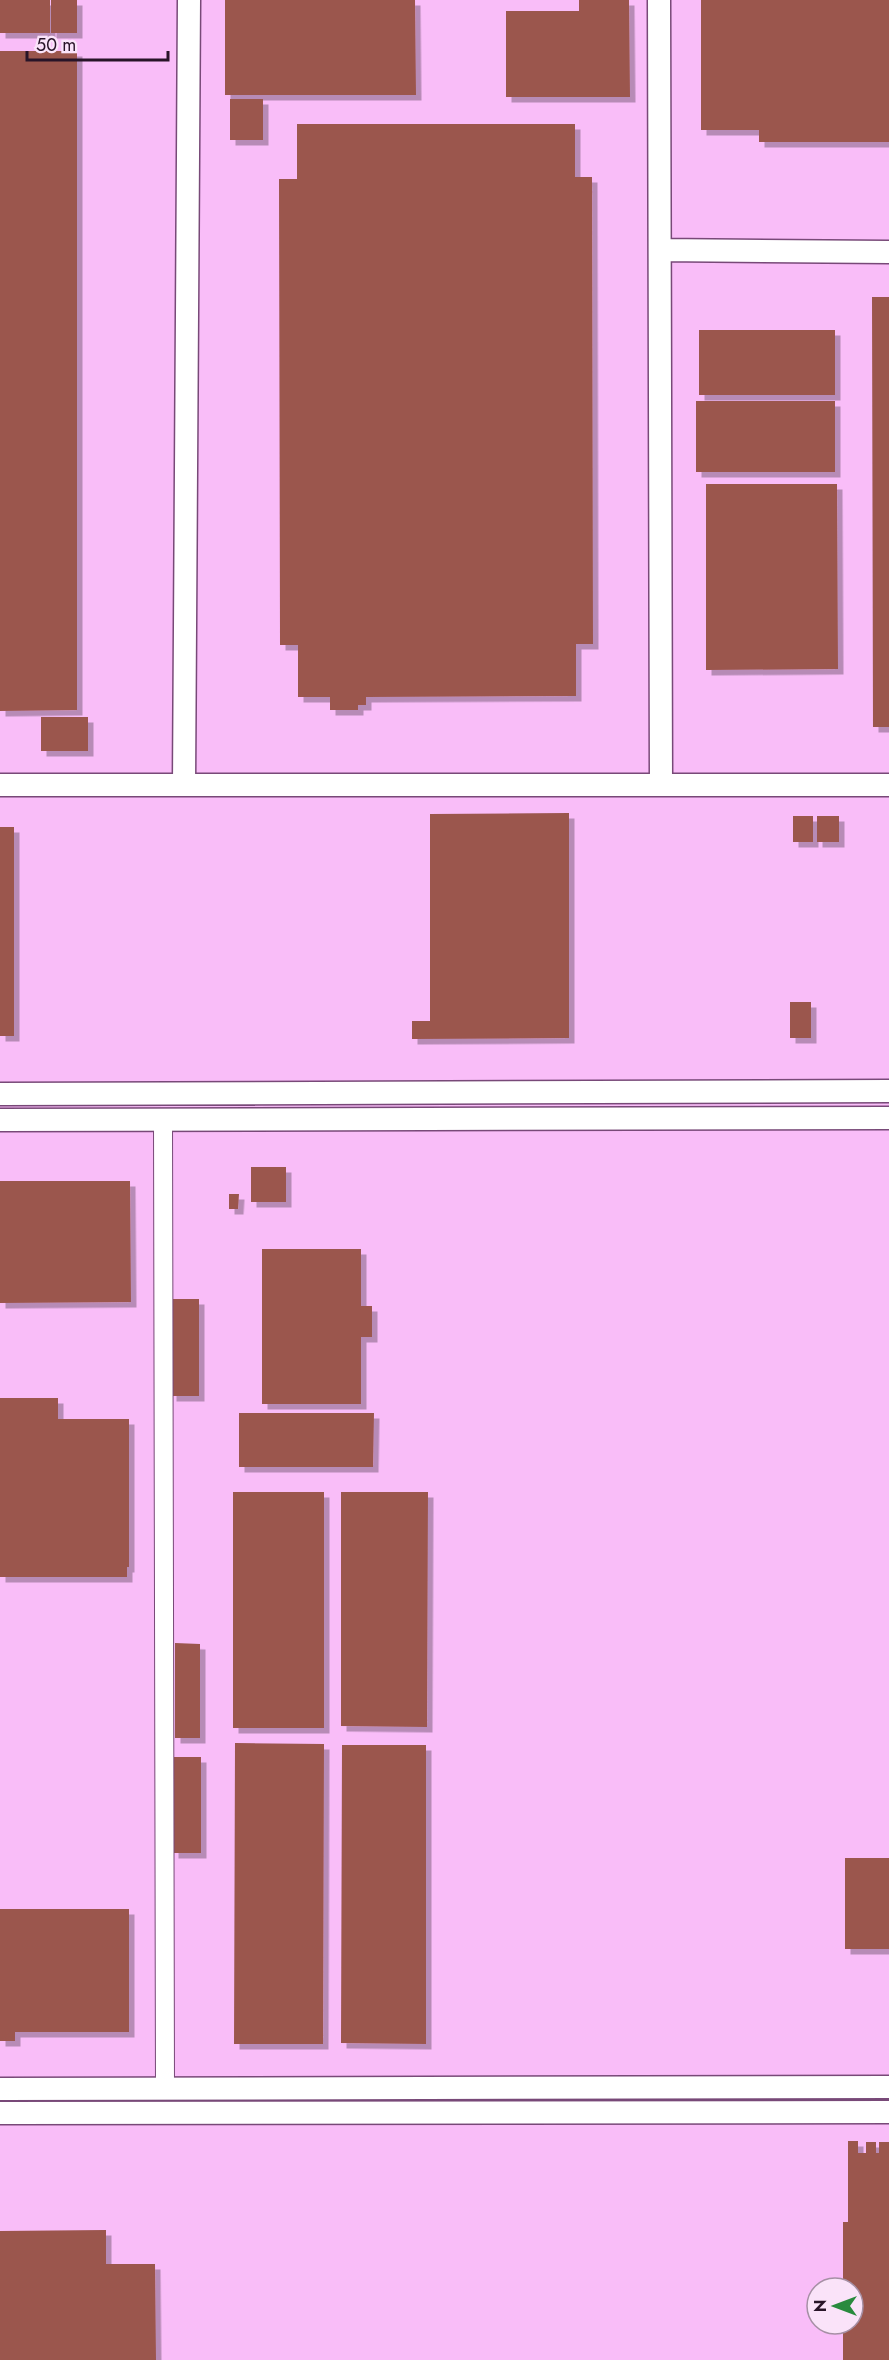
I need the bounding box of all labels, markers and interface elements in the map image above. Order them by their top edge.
scale bar [27,24,168,62]
text: 50 m [36,32,76,58]
north arrow [805,2276,865,2336]
text: N [809,2300,832,2312]

